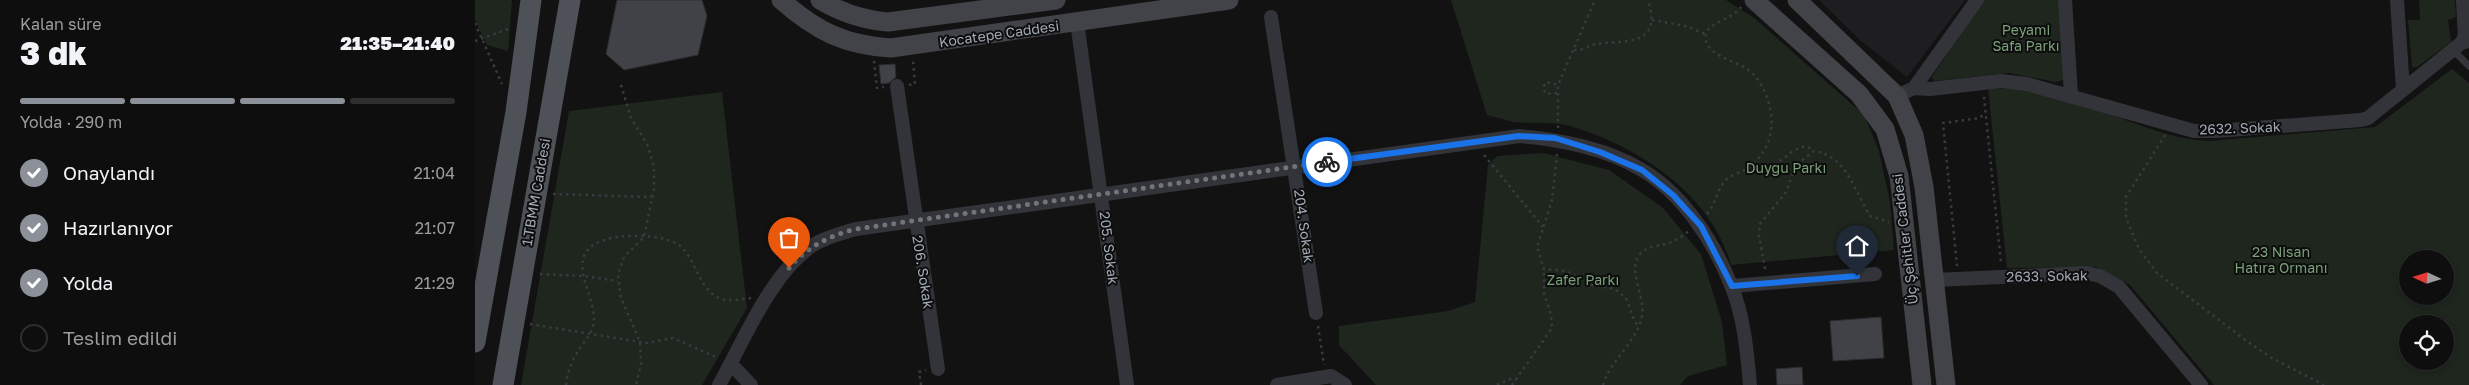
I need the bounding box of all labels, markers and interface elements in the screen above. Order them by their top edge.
text: Kalan süre [20,14,101,34]
street label: Kocatepe Caddesi [938,17,1060,50]
park label: Peyami Safa Parkı [1992,21,2060,54]
text: 21:35–21:40 [340,31,455,54]
text: 3 dk [20,34,87,72]
text: Yolda · 290 m [20,112,122,132]
street label: 2632. Sokak [2199,118,2281,137]
street label: 1.TBMM Caddesi [518,137,553,247]
courier [1302,137,1352,187]
icon: bike [1313,148,1341,176]
icon: check [20,159,48,187]
park label: Duygu Parkı [1746,159,1826,176]
text: Onaylandı [63,161,155,184]
text: 21:04 [413,163,455,183]
street label: Üç Şehitler Caddesi [1888,173,1921,305]
street label: 204. Sokak [1291,188,1318,264]
street label: 205. Sokak [1097,210,1122,286]
icon: check [20,214,48,242]
text: Hazırlanıyor [63,216,173,239]
pin [768,217,810,268]
text: 21:07 [415,218,455,238]
icon: bag [775,224,803,252]
pin [1836,225,1878,276]
icon: home [1843,232,1871,260]
street label: 206. Sokak [909,234,938,310]
park label: 23 Nisan Hatıra Ormanı [2235,243,2327,276]
north arrow [2399,250,2454,305]
map controls [2399,250,2454,370]
street label: 2633. Sokak [2006,266,2088,285]
icon: check [20,269,48,297]
text: Yolda [63,271,113,294]
park label: Zafer Parkı [1547,271,1619,288]
text: 21:29 [414,273,455,293]
button: locate [2399,315,2454,370]
text: Teslim edildi [63,326,177,349]

